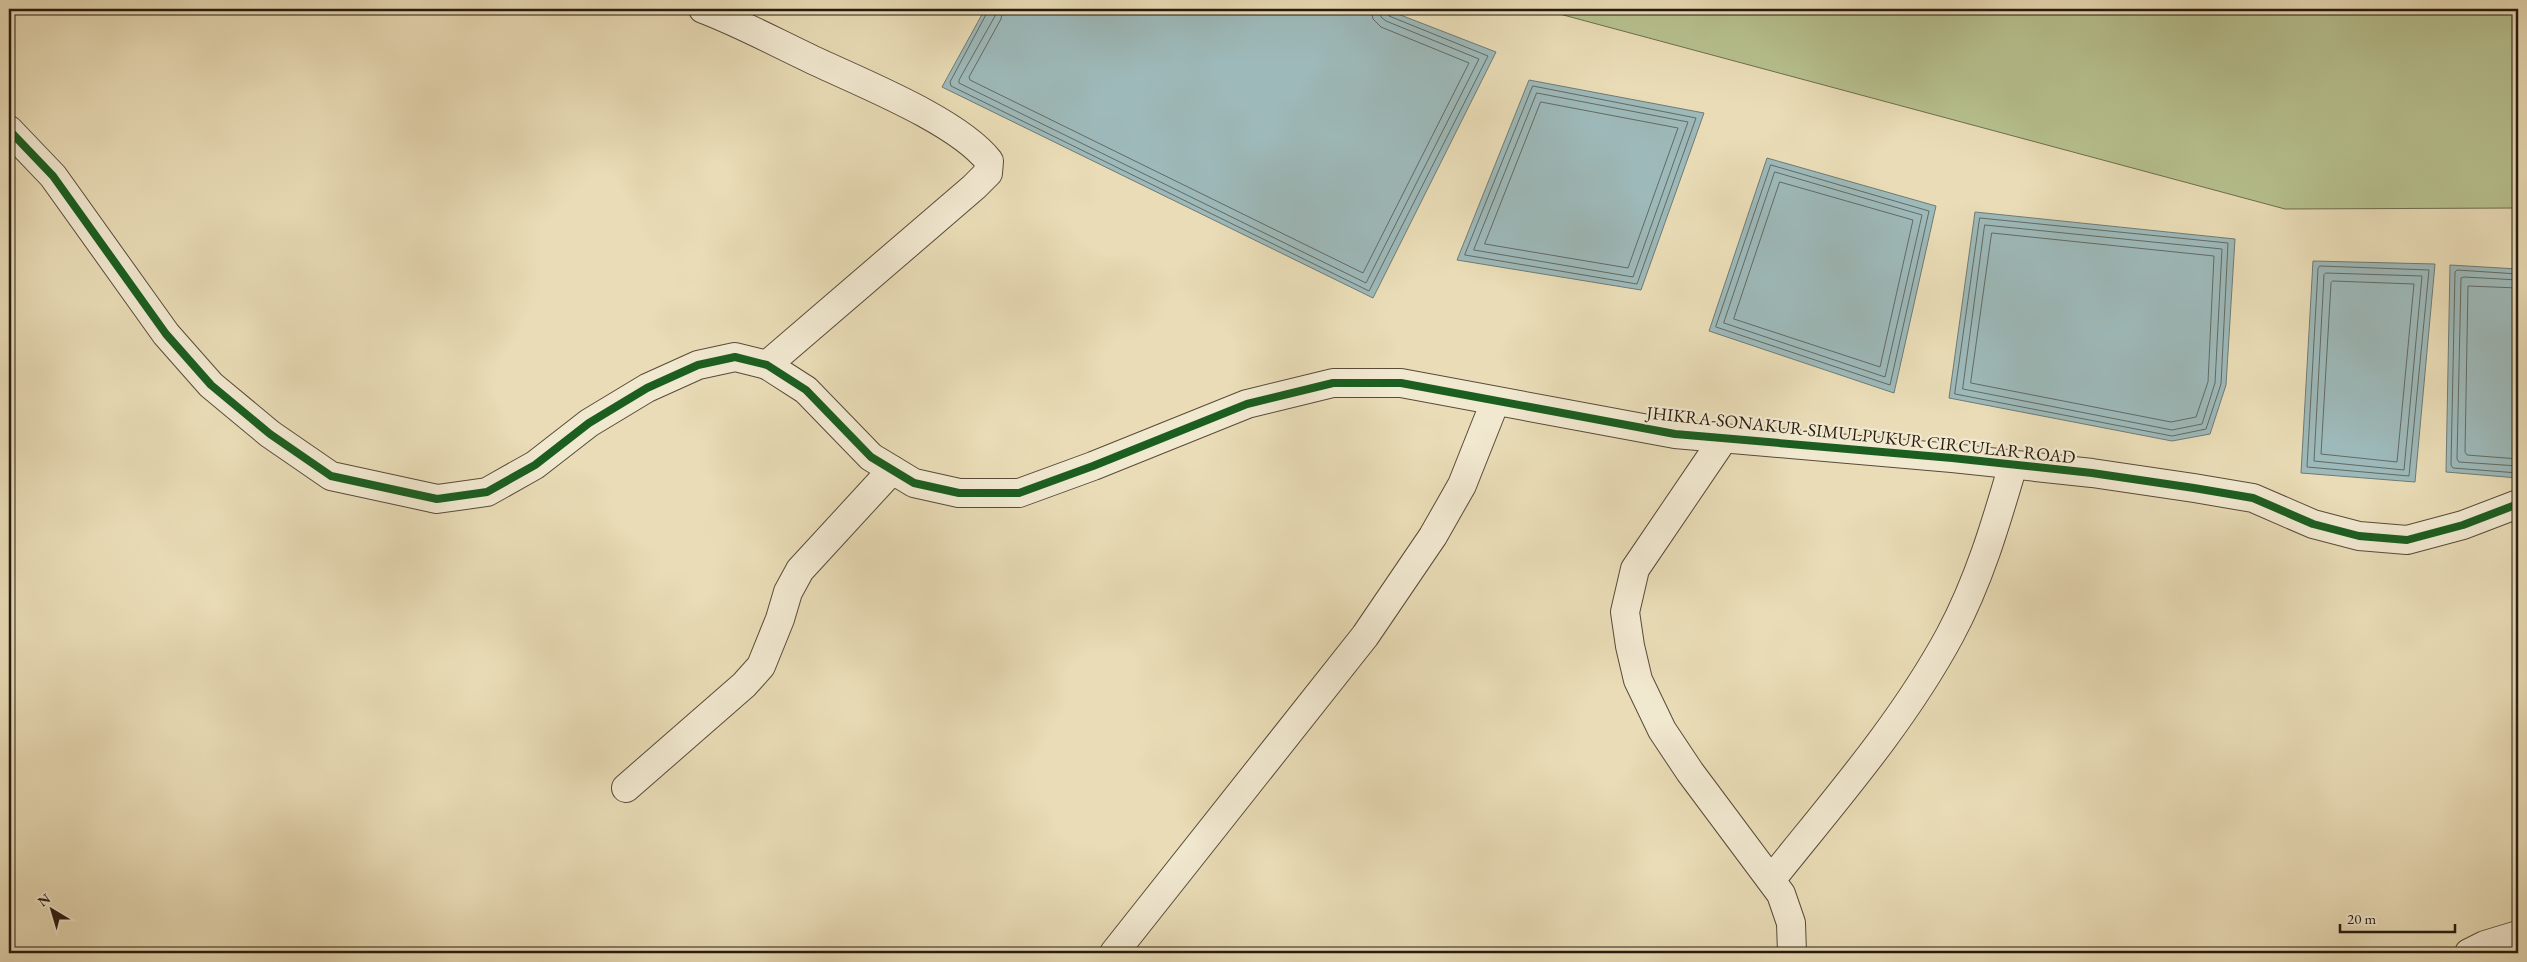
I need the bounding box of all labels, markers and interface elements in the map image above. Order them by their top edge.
street label: JHIKRA-SONAKUR-SIMULPUKUR CIRCULAR ROAD [1643,400,2077,468]
north arrow [28,884,78,934]
text: N [34,889,55,910]
scale bar [2340,902,2454,934]
text: 20 m [2347,909,2376,928]

